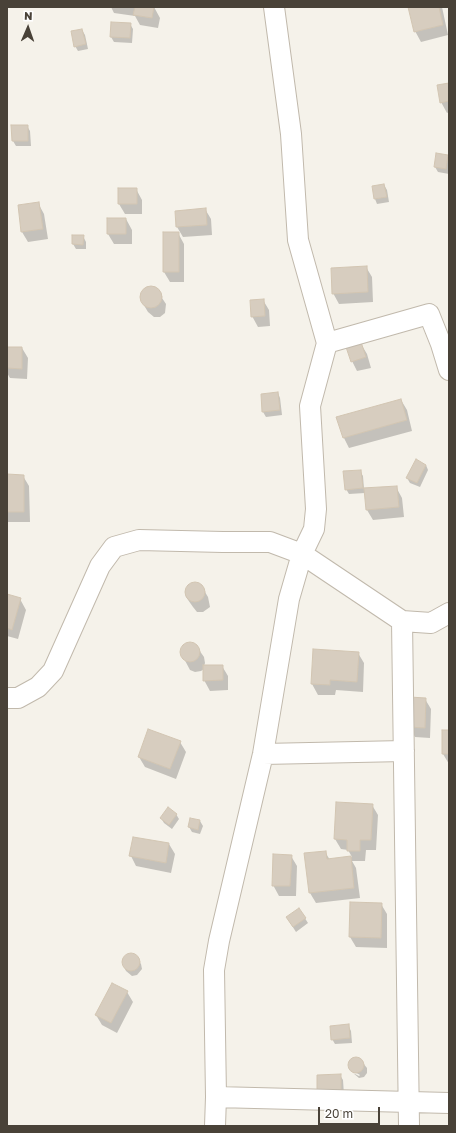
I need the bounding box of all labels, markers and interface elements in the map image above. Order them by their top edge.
north arrow [8,8,48,48]
text: N [24,9,33,22]
scale bar [320,1099,382,1125]
text: 20 m [325,1106,353,1121]

